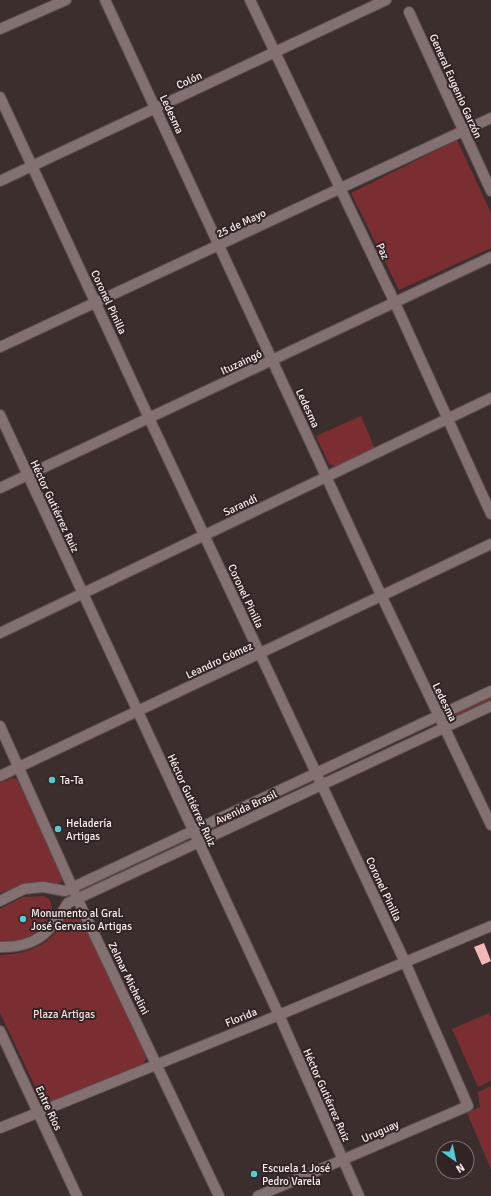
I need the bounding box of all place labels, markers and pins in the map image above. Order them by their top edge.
place label: Ta-Ta [60,774,84,787]
marker: Ta-Ta [47,775,57,785]
place label: Heladería Artigas [66,817,112,843]
marker: Heladería Artigas [53,824,63,834]
place label: Monumento al Gral. José Gervasio Artigas [31,907,132,933]
marker: Monumento al Gral. José Gervasio Artigas [18,914,28,924]
place label: Escuela 1 José Pedro Varela [262,1162,330,1188]
marker: Escuela 1 José Pedro Varela [249,1169,259,1179]

